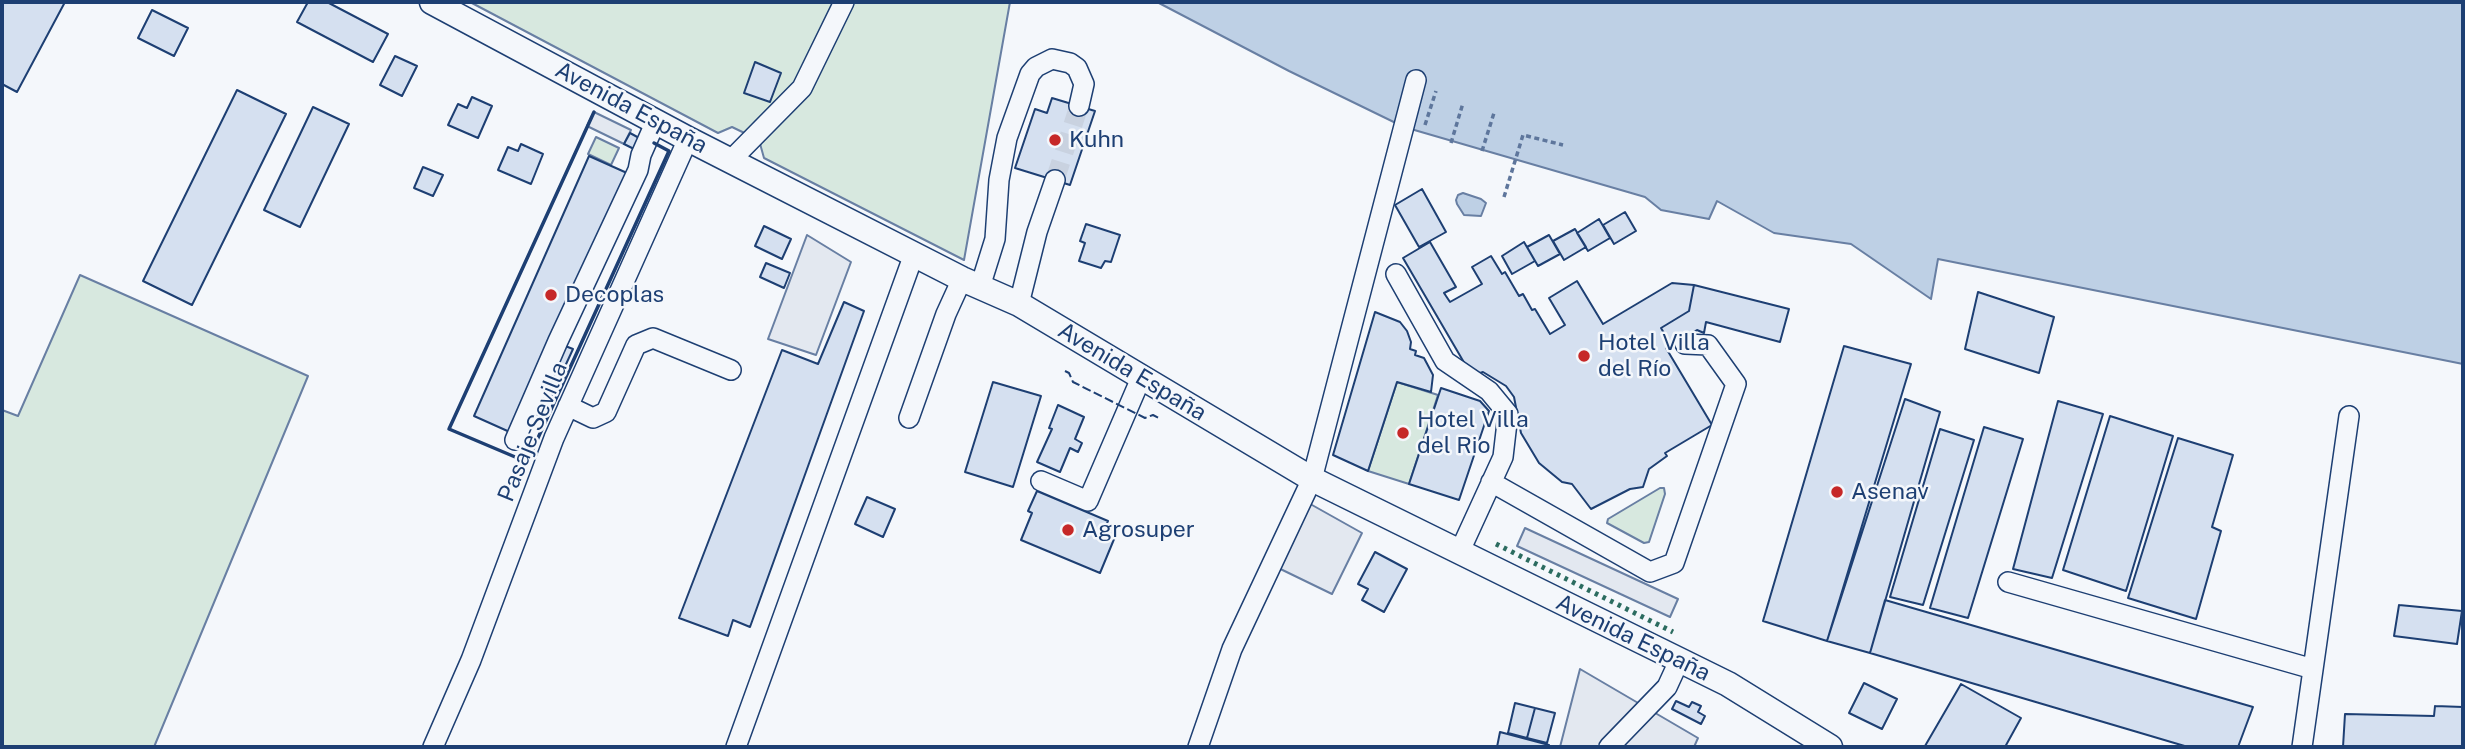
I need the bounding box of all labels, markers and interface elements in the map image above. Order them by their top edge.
street label: Avenida España [550,56,712,160]
place label: Kuhn [1069,126,1124,154]
marker: Kuhn [1047,132,1063,148]
place label: Decoplas [565,281,664,309]
marker: Decoplas [543,287,559,303]
street label: Avenida España [1053,317,1211,427]
place label: Hotel Villa del Río [1598,329,1710,383]
marker: Hotel Villa del Río [1576,348,1592,364]
street label: Pasaje Sevilla [492,358,574,506]
place label: Hotel Villa del Rio [1417,406,1529,460]
marker: Hotel Villa del Rio [1395,425,1411,441]
place label: Asenav [1851,478,1929,506]
marker: Asenav [1829,484,1845,500]
place label: Agrosuper [1082,516,1195,544]
marker: Agrosuper [1060,522,1076,538]
street label: Avenida España [1551,589,1715,687]

